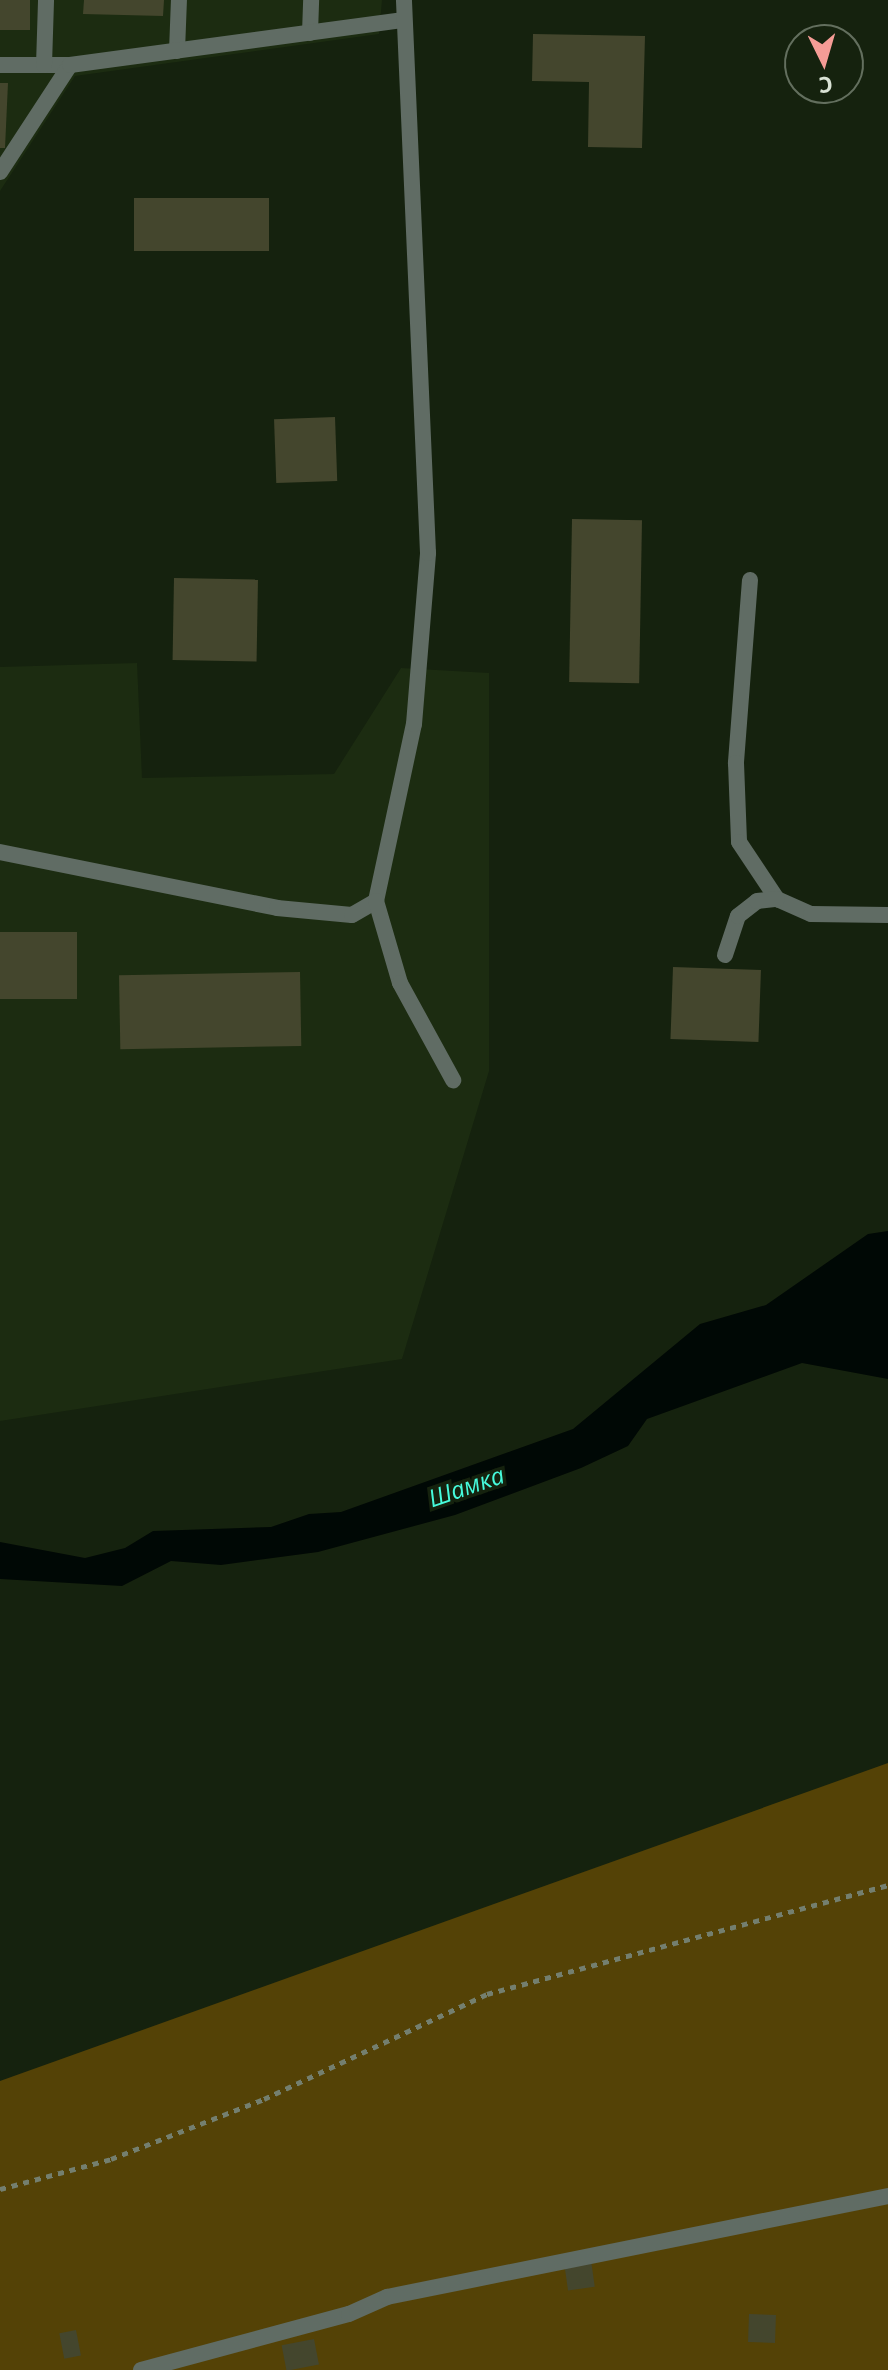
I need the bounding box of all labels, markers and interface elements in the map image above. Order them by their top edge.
north arrow [784,24,864,104]
text: С [818,70,834,101]
water label: Шамка [424,1460,508,1512]

